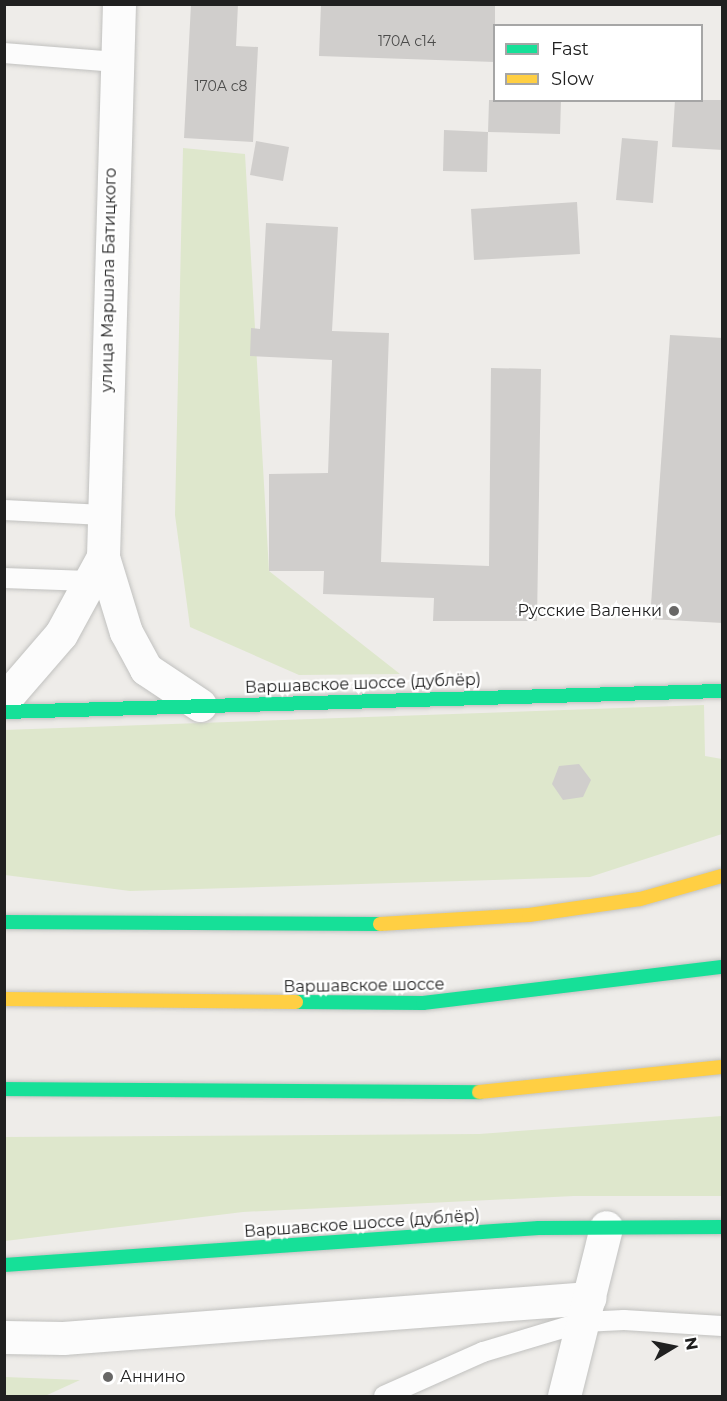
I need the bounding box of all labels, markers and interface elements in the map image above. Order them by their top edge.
legend [493,24,703,102]
house number: 170А с14 [378,33,436,49]
text: Fast [551,38,589,60]
text: Slow [551,68,594,90]
house number: 170А с8 [194,78,248,94]
street label: улица Маршала Батицкого [97,167,121,393]
place label: Русские Валенки [517,601,662,621]
marker: Русские Валенки [667,604,681,618]
street label: Варшавское шоссе (дублёр) [245,670,481,698]
street label: Варшавское шоссе [283,975,445,997]
street label: Варшавское шоссе (дублёр) [243,1206,481,1242]
north arrow [643,1317,703,1377]
text: N [681,1336,702,1352]
place label: Аннино [120,1367,185,1387]
marker: Аннино [101,1370,115,1384]

